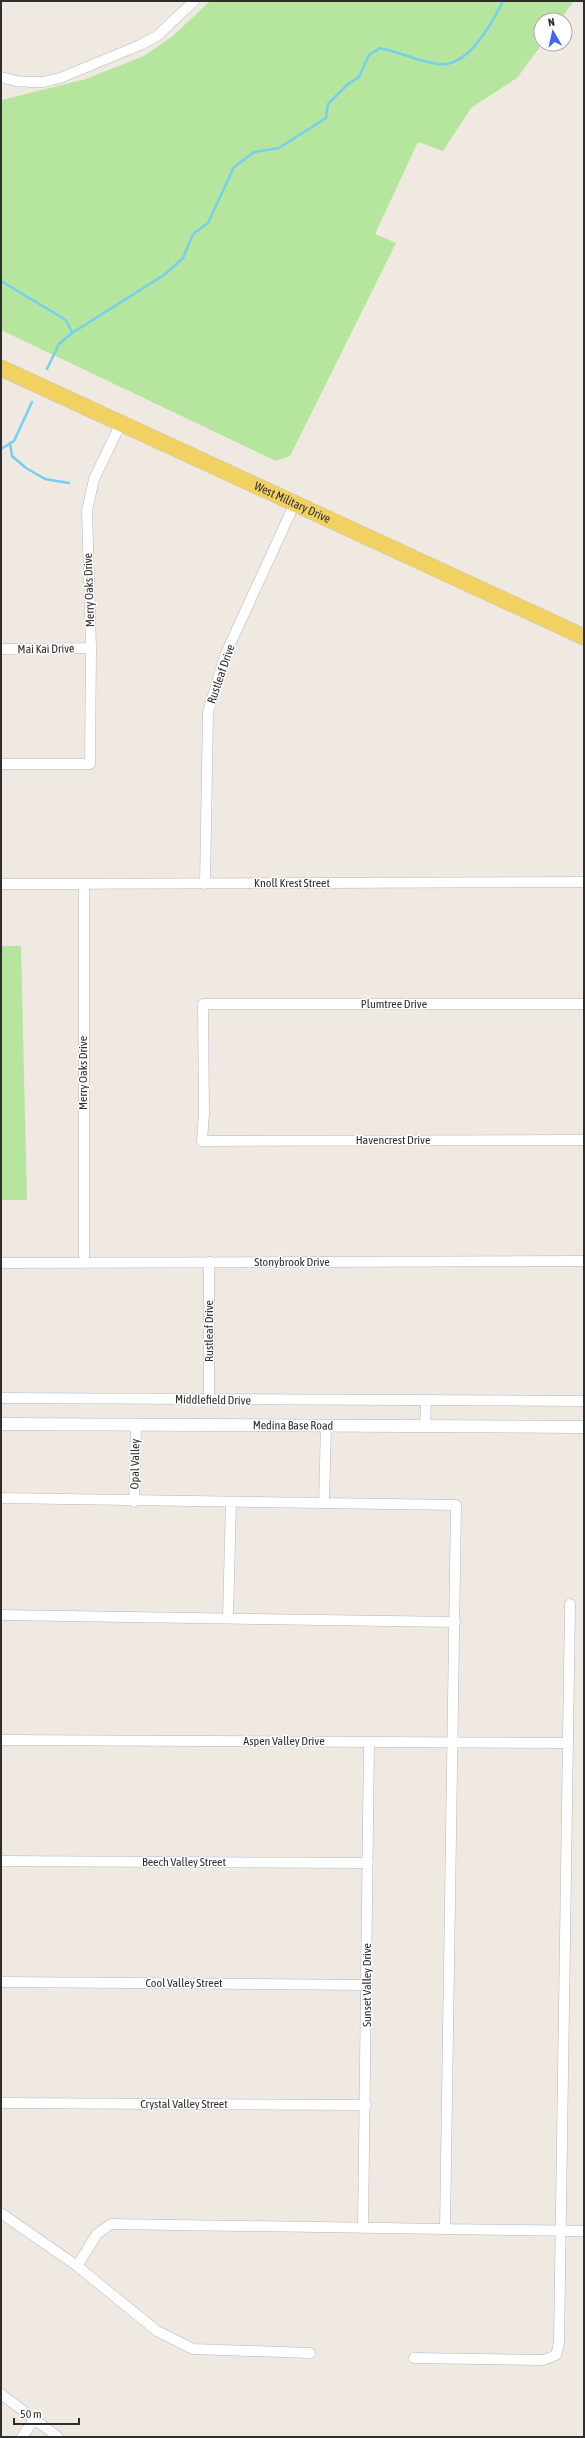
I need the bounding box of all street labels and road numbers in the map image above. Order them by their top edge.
street label: West Military Drive [252,479,333,526]
street label: Merry Oaks Drive [81,553,97,627]
street label: Mai Kai Drive [17,642,75,656]
street label: Rustleaf Drive [204,642,238,706]
street label: Knoll Krest Street [254,876,330,890]
street label: Plumtree Drive [361,997,427,1011]
street label: Merry Oaks Drive [76,1036,90,1110]
street label: Havencrest Drive [356,1133,430,1147]
street label: Stonybrook Drive [254,1255,330,1269]
street label: Rustleaf Drive [202,1300,216,1362]
street label: Middlefield Drive [175,1392,251,1408]
street label: Medina Base Road [253,1418,333,1433]
street label: Opal Valley [128,1438,142,1489]
street label: Aspen Valley Drive [243,1734,325,1748]
street label: Beech Valley Street [142,1855,227,1869]
street label: Sunset Valley Drive [360,1943,374,2027]
street label: Cool Valley Street [145,1976,223,1990]
street label: Crystal Valley Street [140,2097,228,2111]

